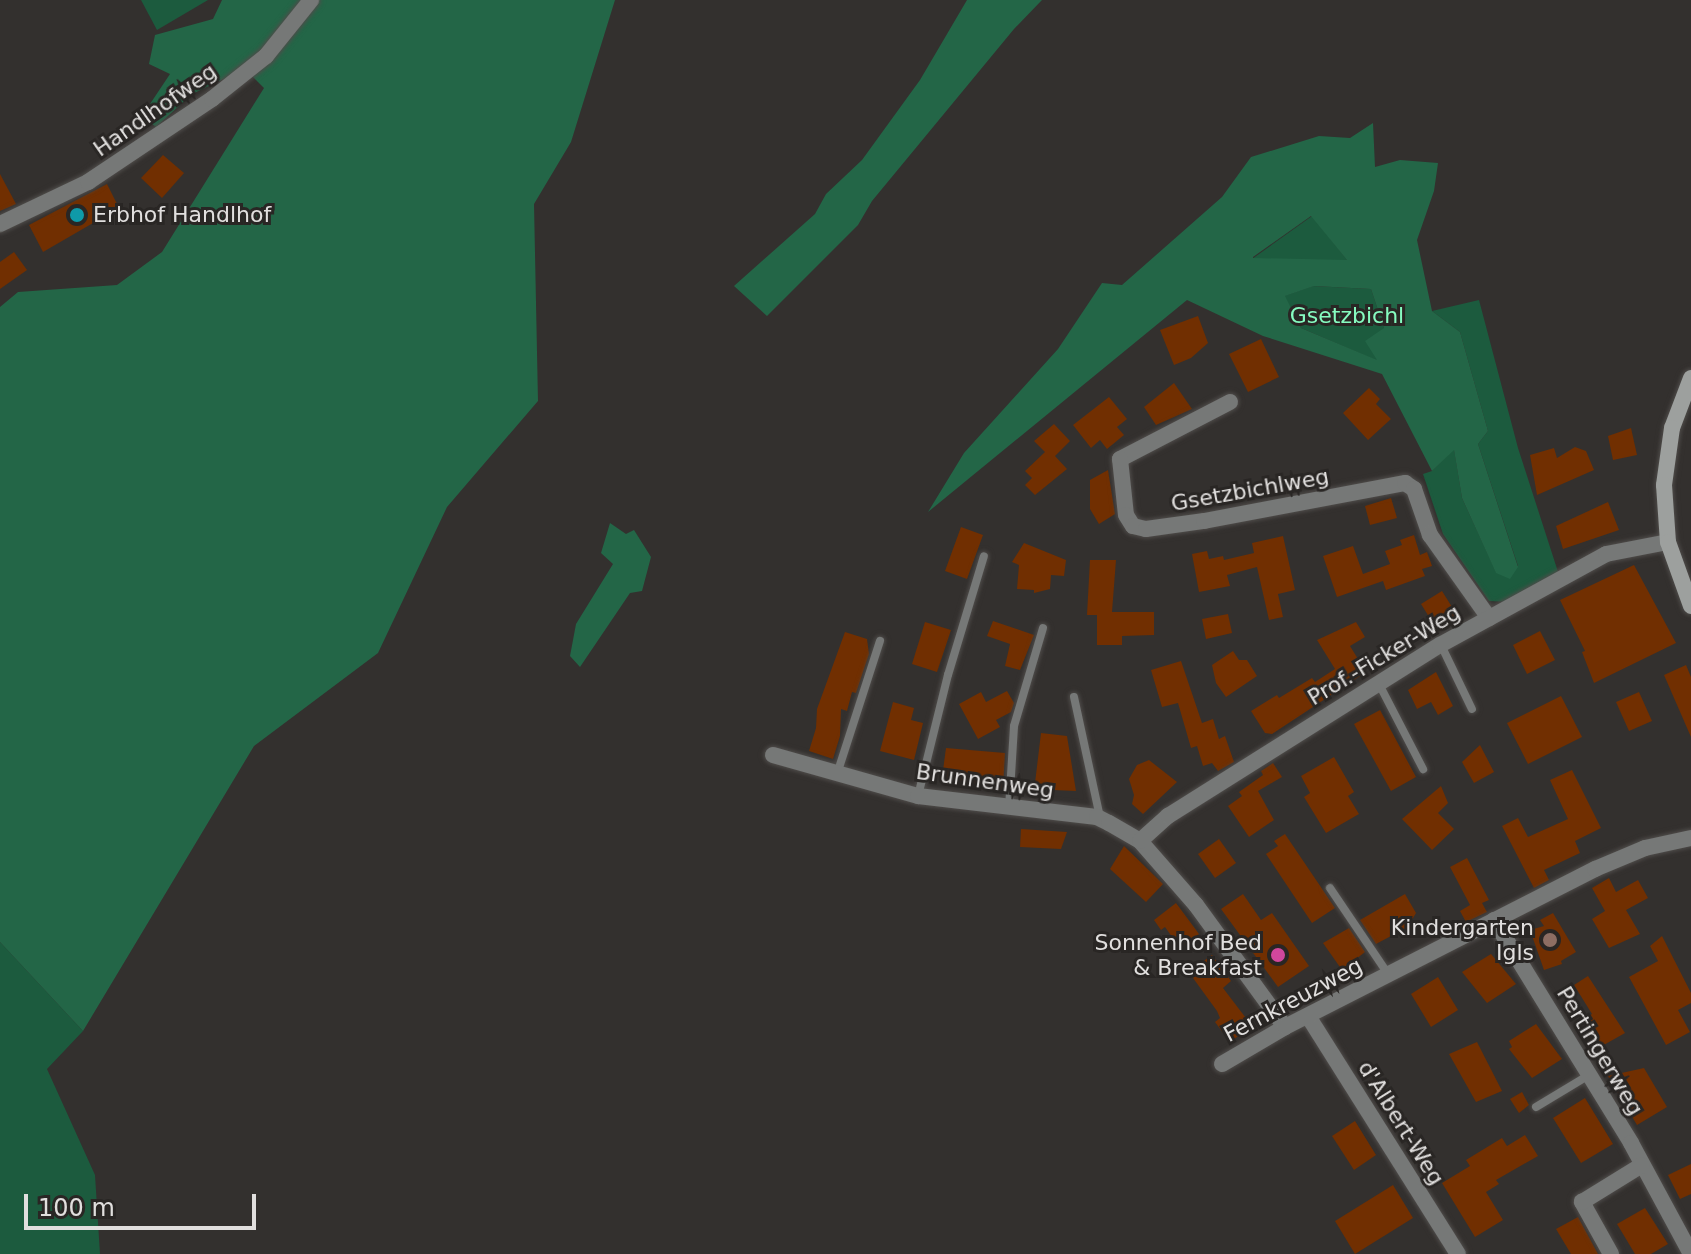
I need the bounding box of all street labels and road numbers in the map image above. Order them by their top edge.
street label: Handlhofweg [88,58,222,162]
street label: Gsetzbichlweg [1169,463,1331,517]
street label: Prof.-Ficker-Weg [1303,599,1465,711]
street label: Brunnenweg [914,758,1056,804]
street label: Fernkreuzweg [1219,952,1367,1048]
street label: Pertingerweg [1551,982,1649,1120]
street label: d'Albert-Weg [1352,1056,1450,1190]

